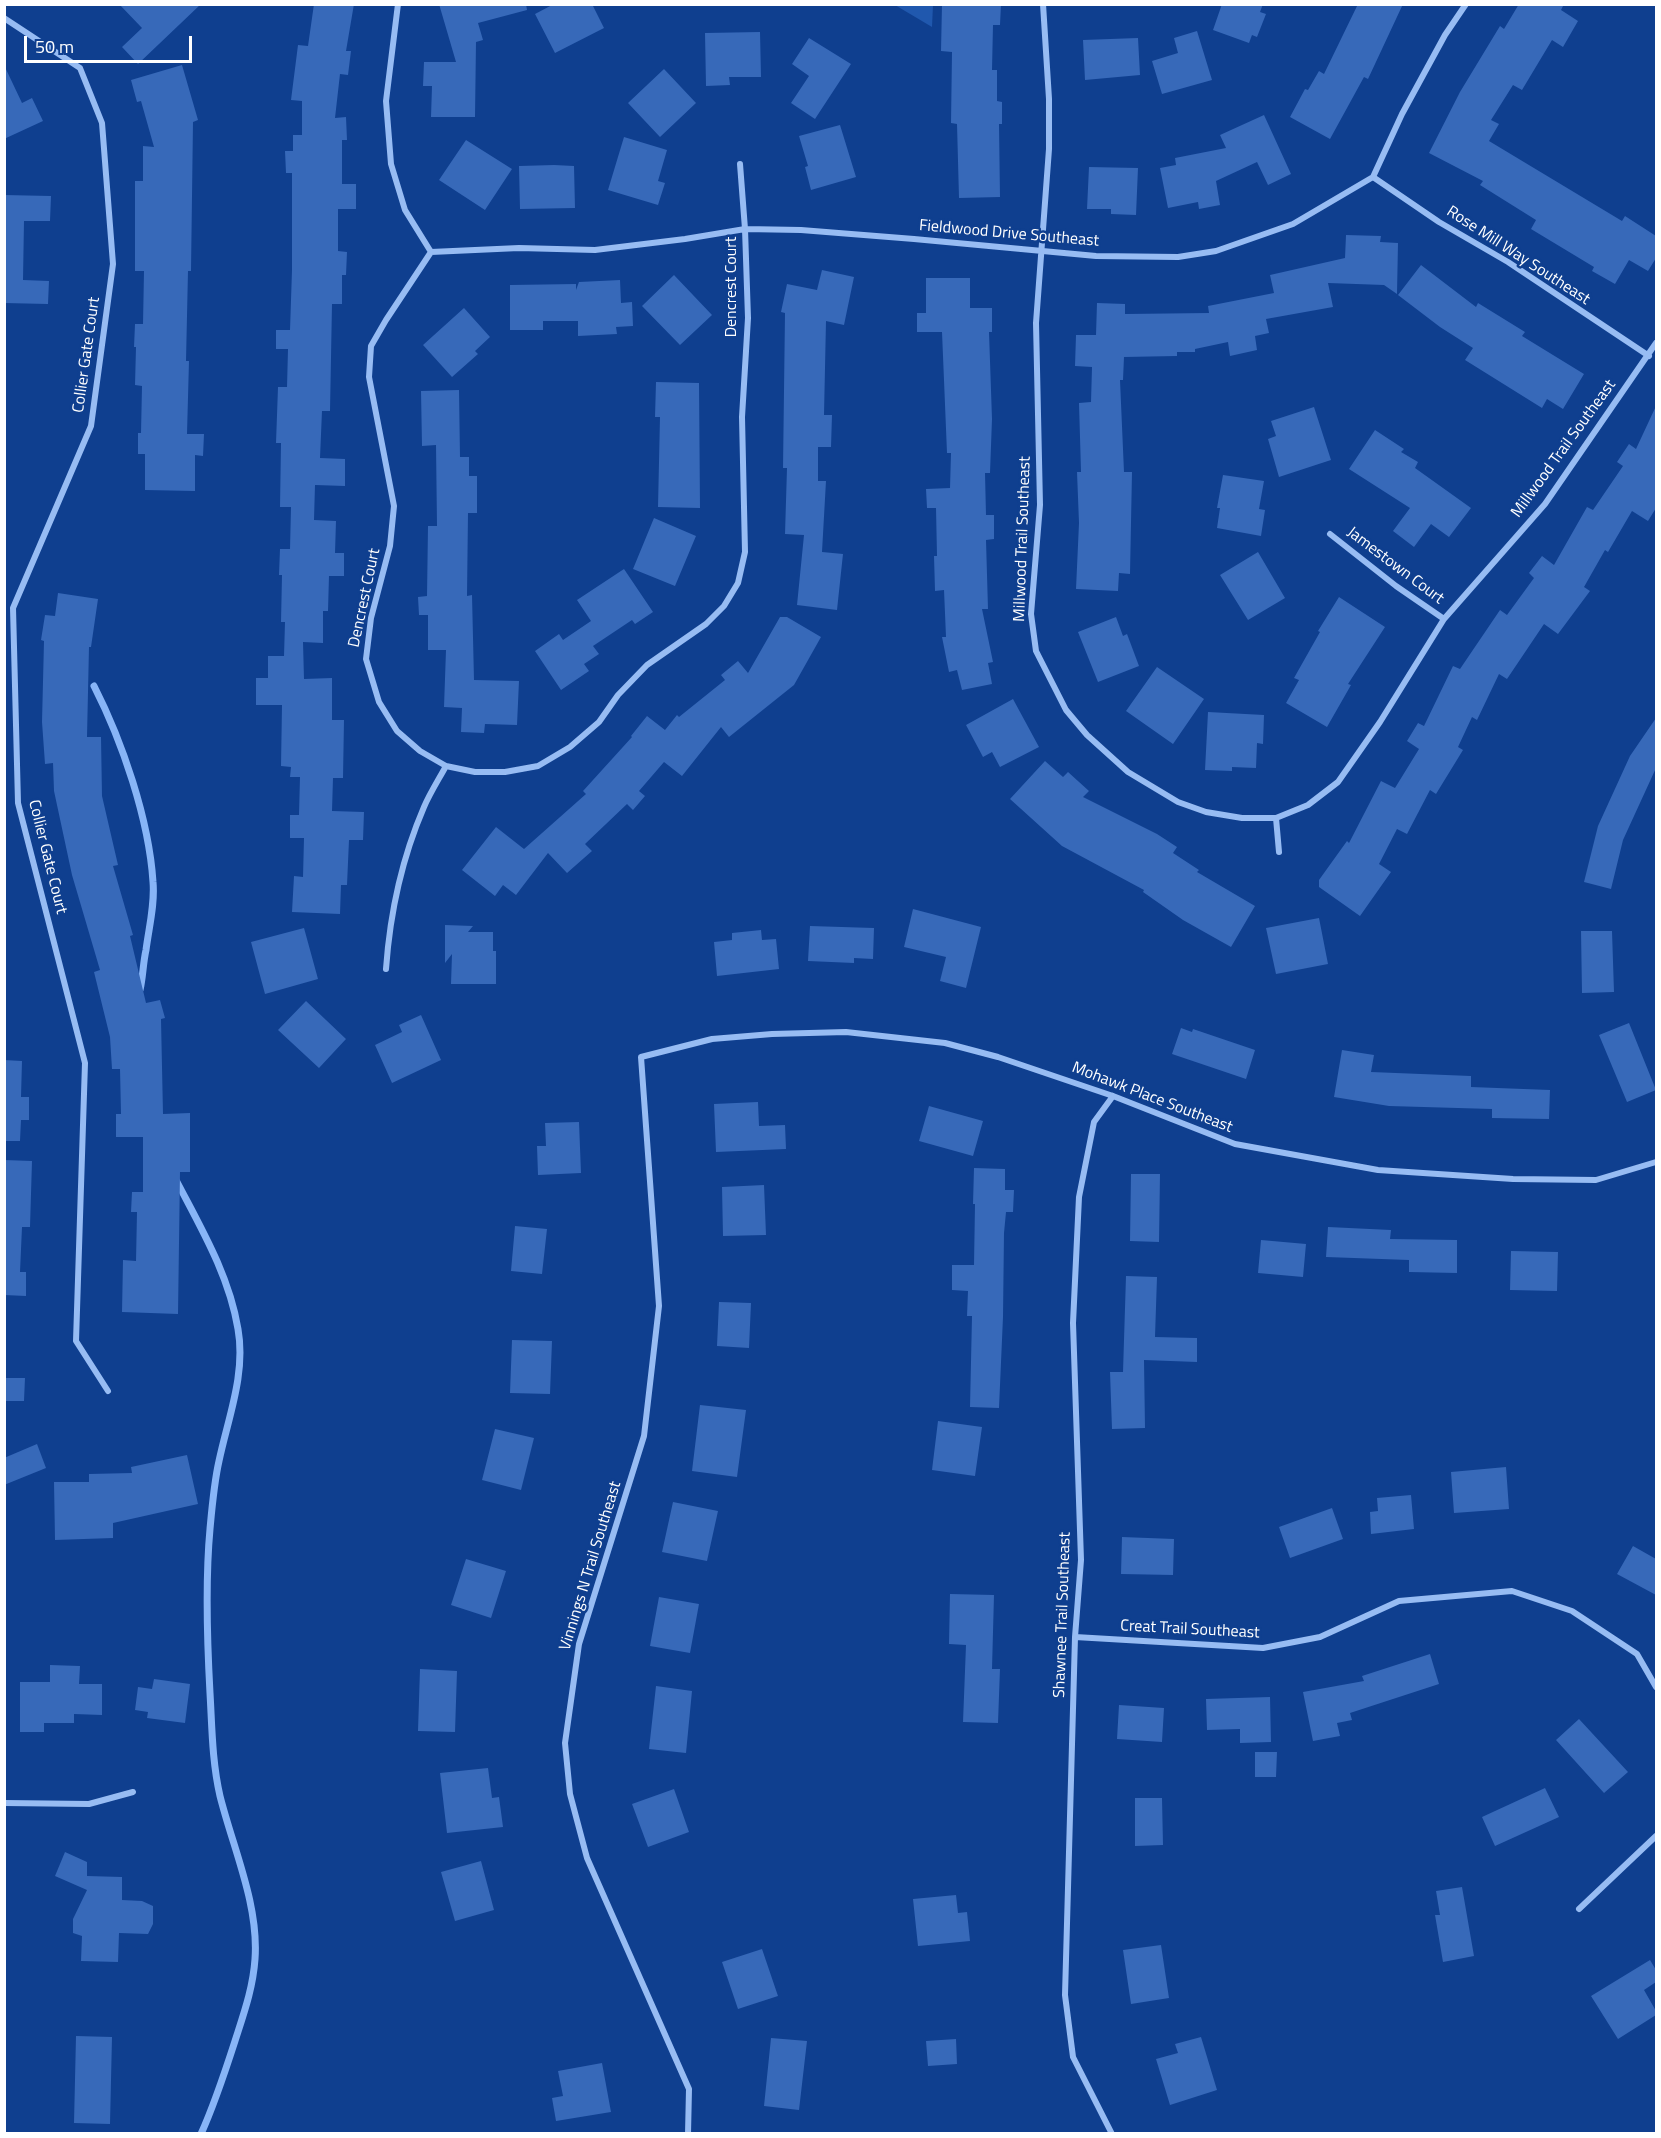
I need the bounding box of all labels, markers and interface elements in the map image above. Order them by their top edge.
scale bar [27,24,195,62]
text: 50 m [35,33,74,60]
street label: Rose Mill Way Southeast [1443,202,1593,310]
street label: Fieldwood Drive Southeast [918,217,1100,251]
street label: Dencrest Court [722,237,742,337]
street label: Collier Gate Court [69,296,105,414]
street label: Millwood Trail Southeast [1508,376,1620,522]
street label: Millwood Trail Southeast [1011,456,1035,622]
street label: Jamestown Court [1343,523,1447,609]
street label: Dencrest Court [345,547,385,649]
street label: Collier Gate Court [24,798,70,916]
street label: Mohawk Place Southeast [1069,1058,1235,1138]
street label: Vinnings N Trail Southeast [556,1479,626,1653]
street label: Shawnee Trail Southeast [1051,1532,1075,1698]
street label: Creat Trail Southeast [1120,1617,1260,1643]

